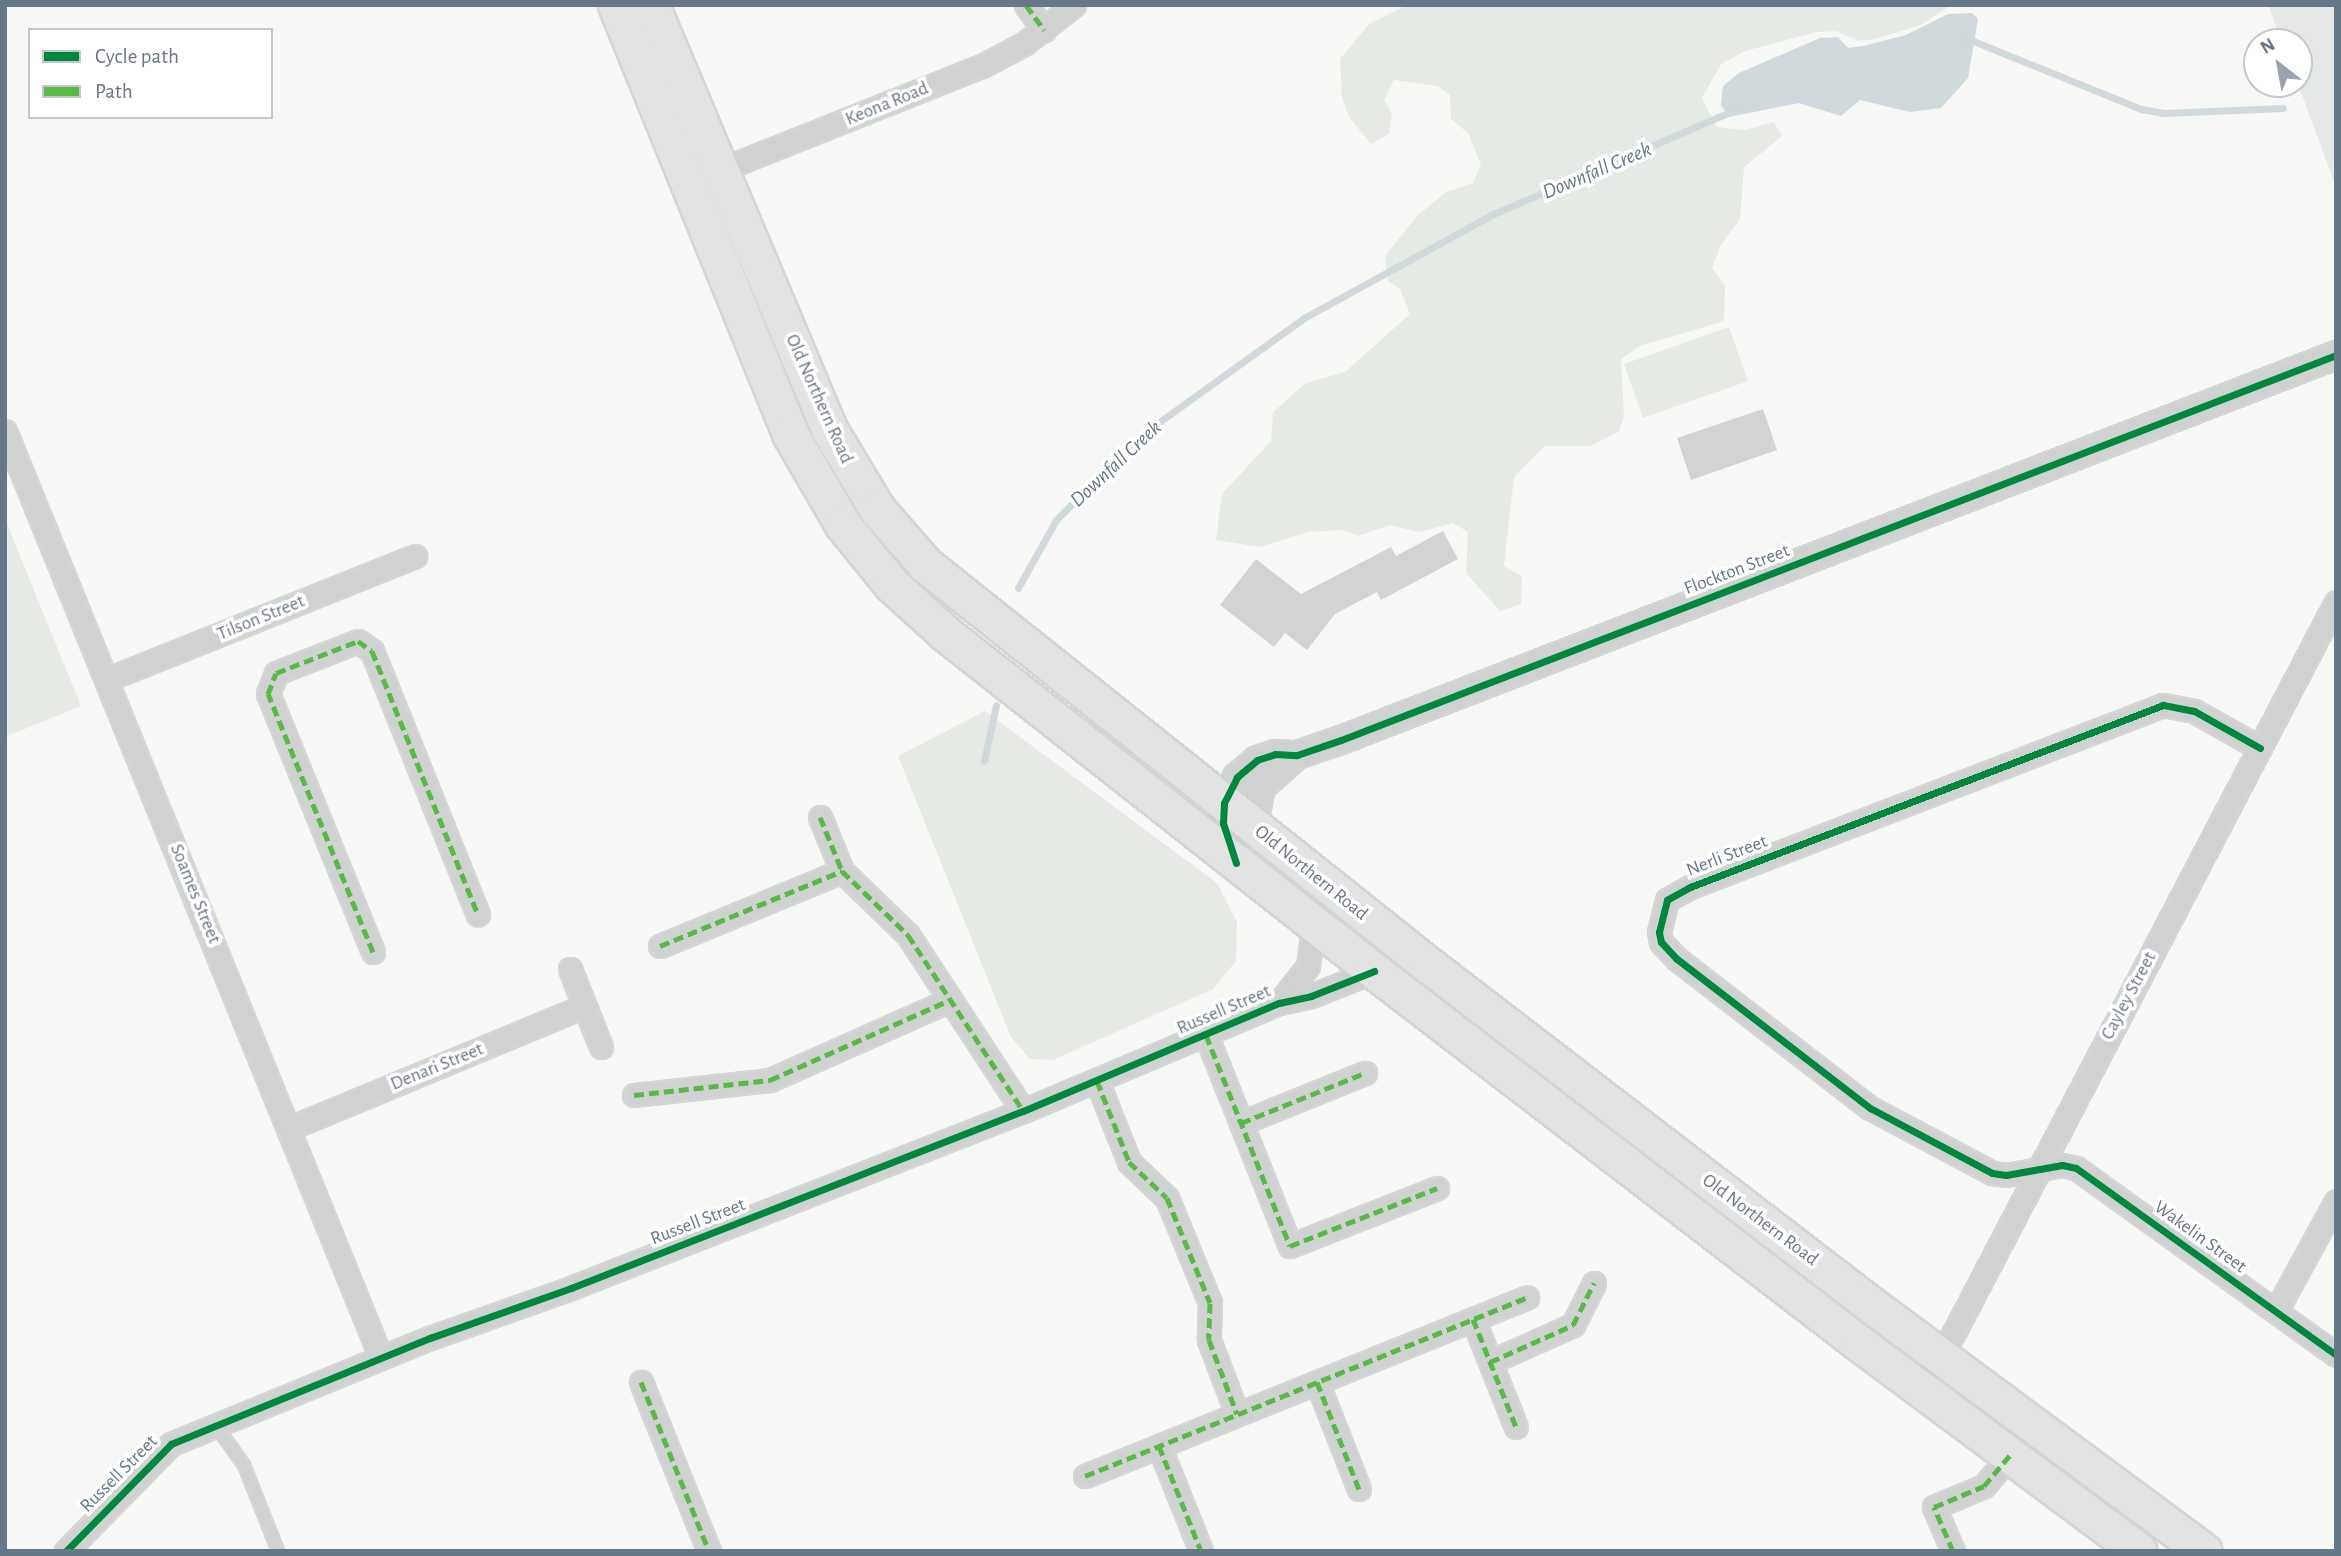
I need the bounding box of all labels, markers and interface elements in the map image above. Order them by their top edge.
legend [28,28,273,119]
north arrow [2243,28,2313,98]
text: N [2257,35,2279,58]
text: Cycle path [95,46,179,67]
street label: Keona Road [842,77,932,131]
text: Path [95,81,133,102]
water label: Downfall Creek [1539,137,1655,205]
street label: Old Northern Road [780,331,858,467]
water label: Downfall Creek [1065,415,1167,513]
street label: Flockton Street [1681,539,1793,601]
street label: Tilson Street [214,590,308,646]
street label: Old Northern Road [1250,820,1372,926]
street label: Nerli Street [1683,830,1771,882]
street label: Soames Street [165,841,225,947]
street label: Cayley Street [2096,948,2162,1044]
street label: Russell Street [1174,980,1274,1040]
street label: Denari Street [387,1038,487,1096]
street label: Old Northern Road [1698,1169,1822,1271]
street label: Russell Street [647,1193,749,1251]
street label: Wakelin Street [2149,1196,2251,1278]
street label: Russell Street [76,1431,162,1517]

